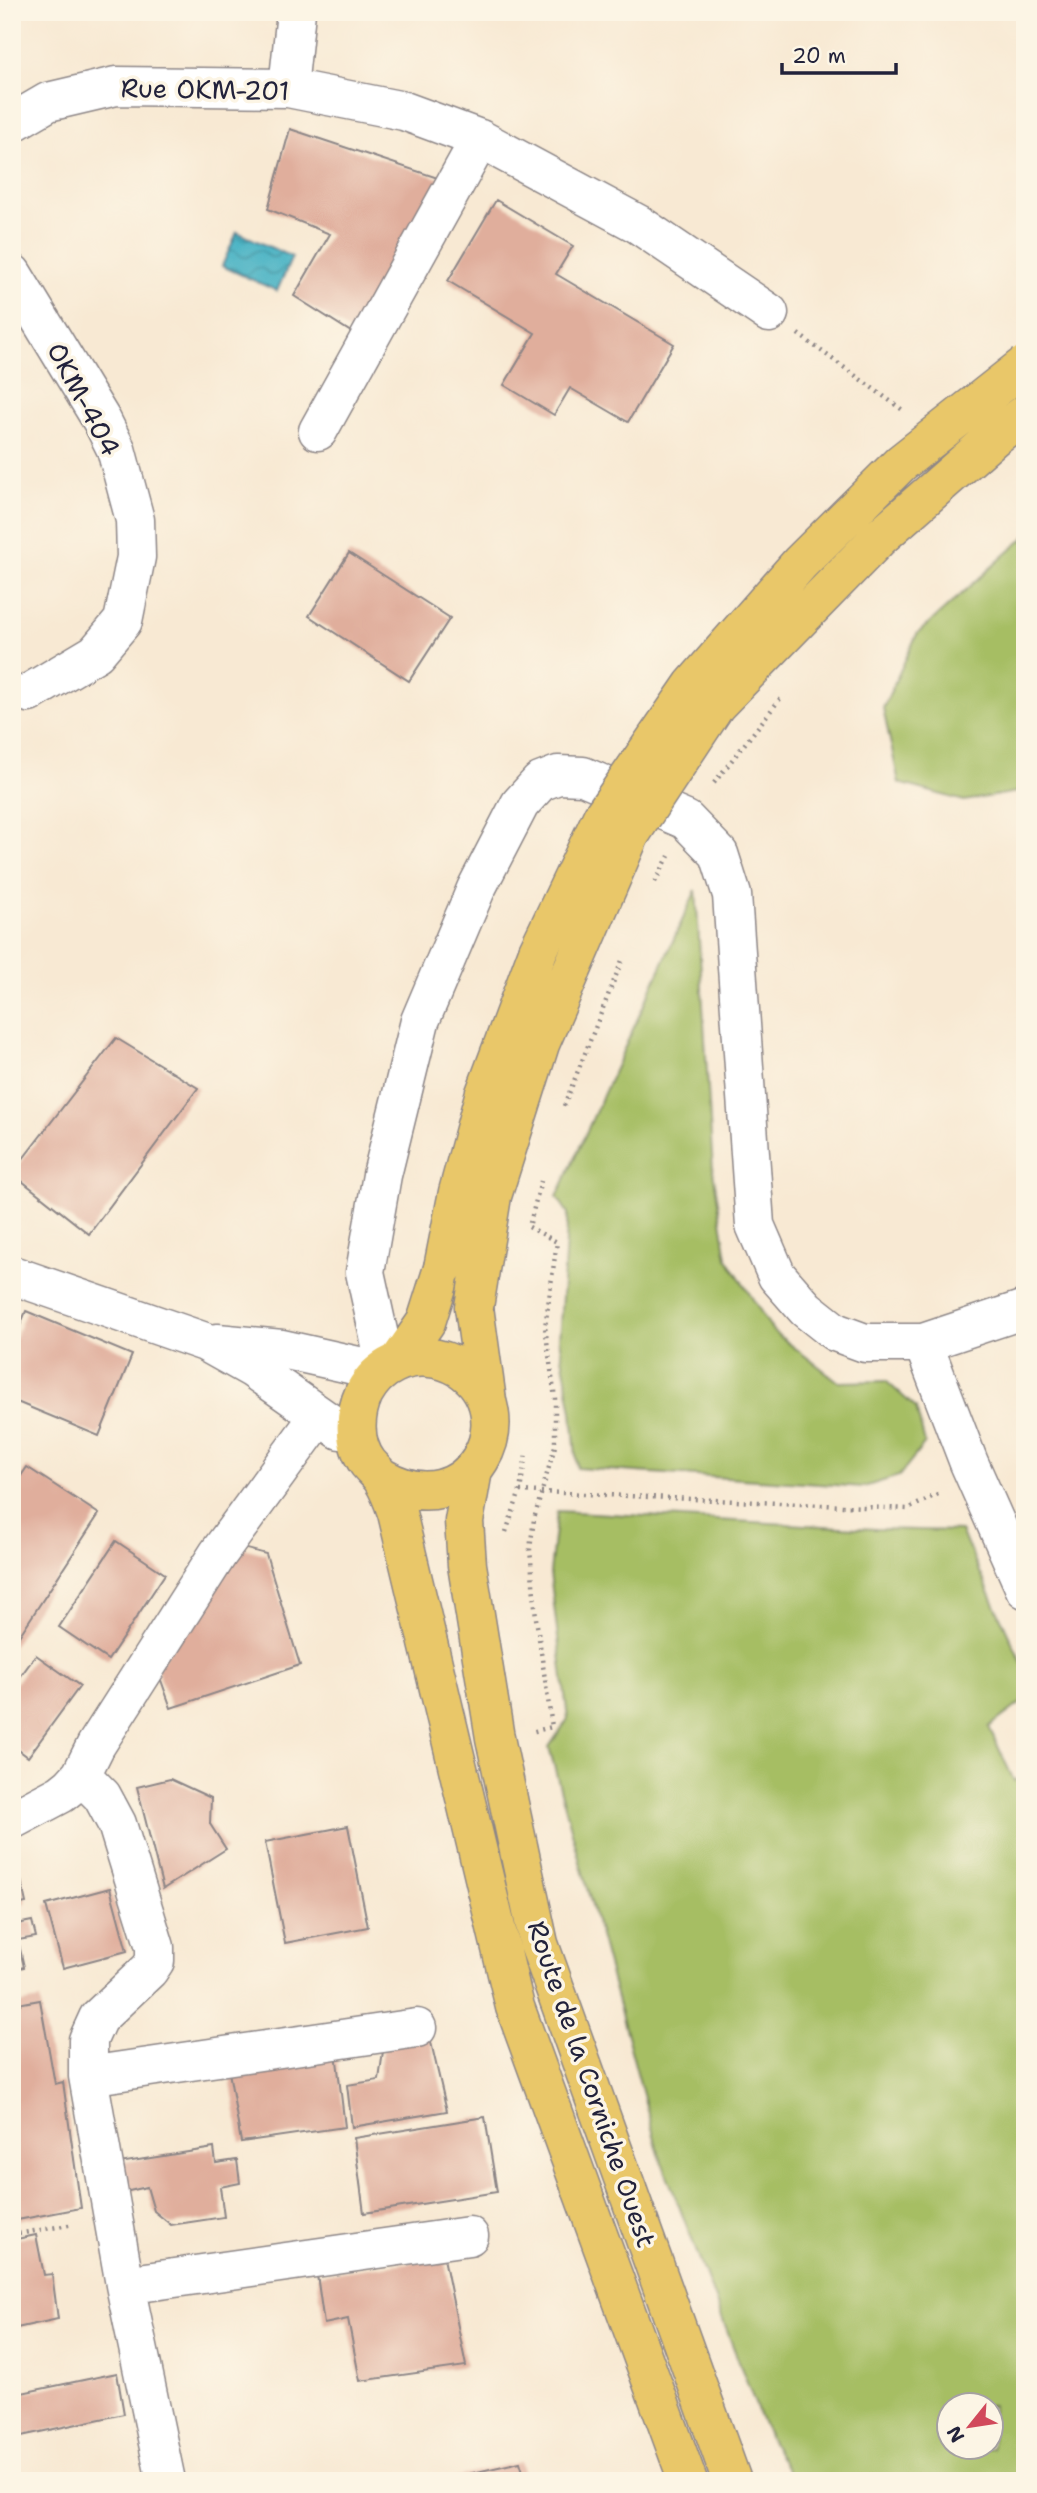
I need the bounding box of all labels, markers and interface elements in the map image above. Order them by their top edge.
scale bar [782,32,895,76]
text: 20 m [792,42,846,70]
street label: Rue OKM-201 [120,70,290,108]
street label: OKM-404 [39,336,129,462]
street label: Route de la Corniche Ouest [520,1916,664,2252]
north arrow [936,2392,1006,2462]
text: N [941,2421,970,2447]

